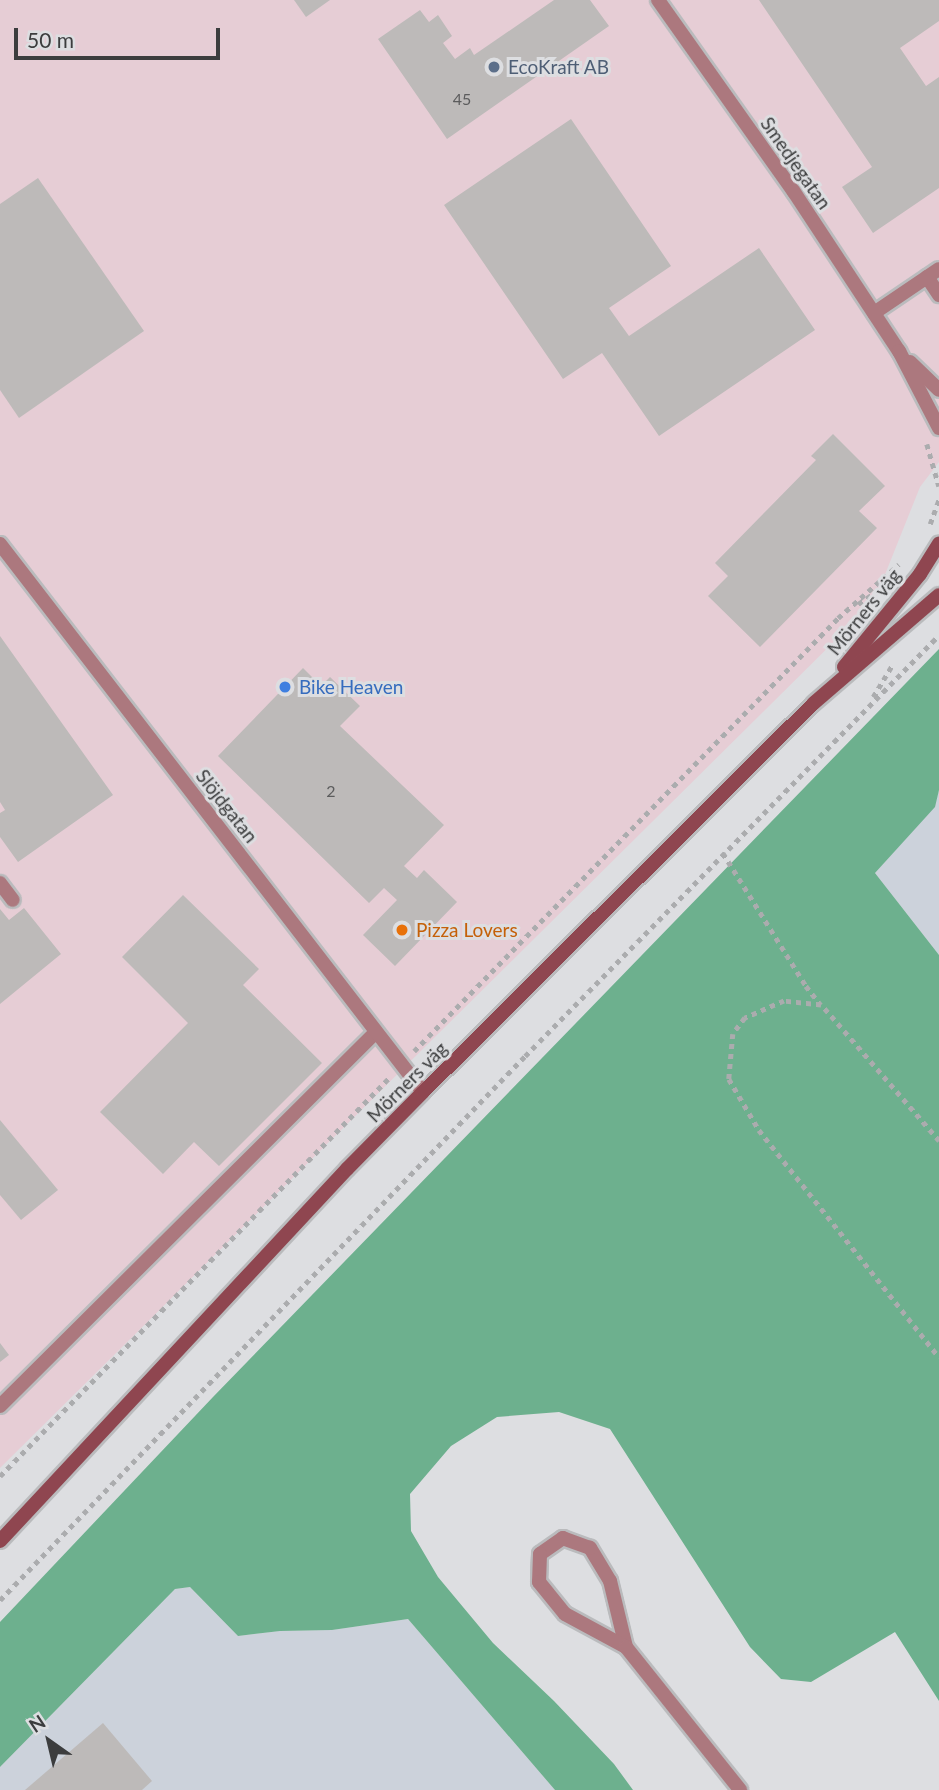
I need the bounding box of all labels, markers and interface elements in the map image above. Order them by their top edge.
scale bar [18,14,224,58]
text: 50 m [27,27,74,52]
place label: EcoKraft AB [508,56,610,78]
marker: EcoKraft AB [486,59,502,75]
house number: 45 [453,89,471,109]
street label: Smedjegatan [756,113,836,213]
street label: Mörners väg [822,564,906,660]
place label: Bike Heaven [299,676,403,698]
marker: Bike Heaven [277,679,293,695]
street label: Slöjdgatan [191,765,263,847]
house number: 2 [326,781,336,801]
place label: Pizza Lovers [416,919,518,941]
marker: Pizza Lovers [394,922,410,938]
street label: Mörners väg [362,1037,452,1127]
north arrow [14,1706,84,1776]
text: N [24,1710,49,1737]

